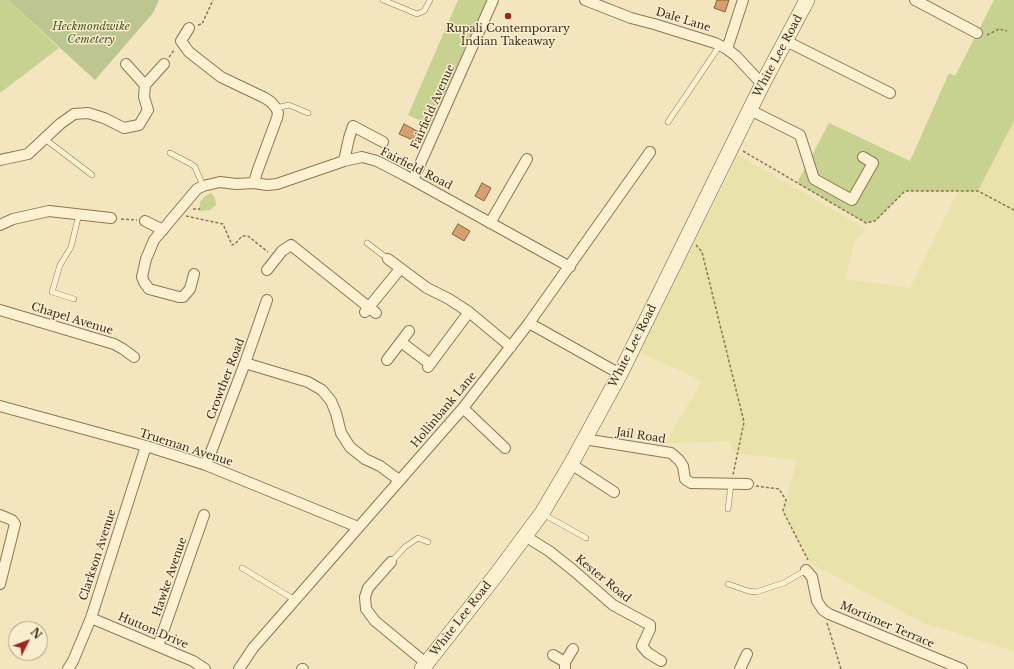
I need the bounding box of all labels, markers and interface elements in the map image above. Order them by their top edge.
street label: Dale Lane [654,5,712,35]
marker: Rupali Contemporary Indian Takeaway [503,11,513,21]
street label: White Lee Road [751,13,805,99]
park label: Heckmondwike Cemetery [52,20,130,46]
place label: Rupali Contemporary Indian Takeaway [446,22,570,48]
street label: Fairfield Avenue [408,62,458,152]
street label: Fairfield Road [378,145,454,193]
street label: Chapel Avenue [29,300,115,338]
street label: White Lee Road [606,302,660,390]
street label: Crowther Road [204,336,248,422]
street label: Hollinbank Lane [409,370,479,450]
street label: Jail Road [615,426,667,446]
street label: Trueman Avenue [138,427,234,469]
street label: Clarkson Avenue [77,508,119,602]
street label: Hawke Avenue [150,536,190,618]
street label: Kester Road [573,553,633,605]
street label: White Lee Road [428,579,494,659]
street label: Mortimer Terrace [838,599,936,651]
street label: Hutton Drive [116,610,190,652]
north arrow [8,621,48,661]
text: N [28,625,45,642]

